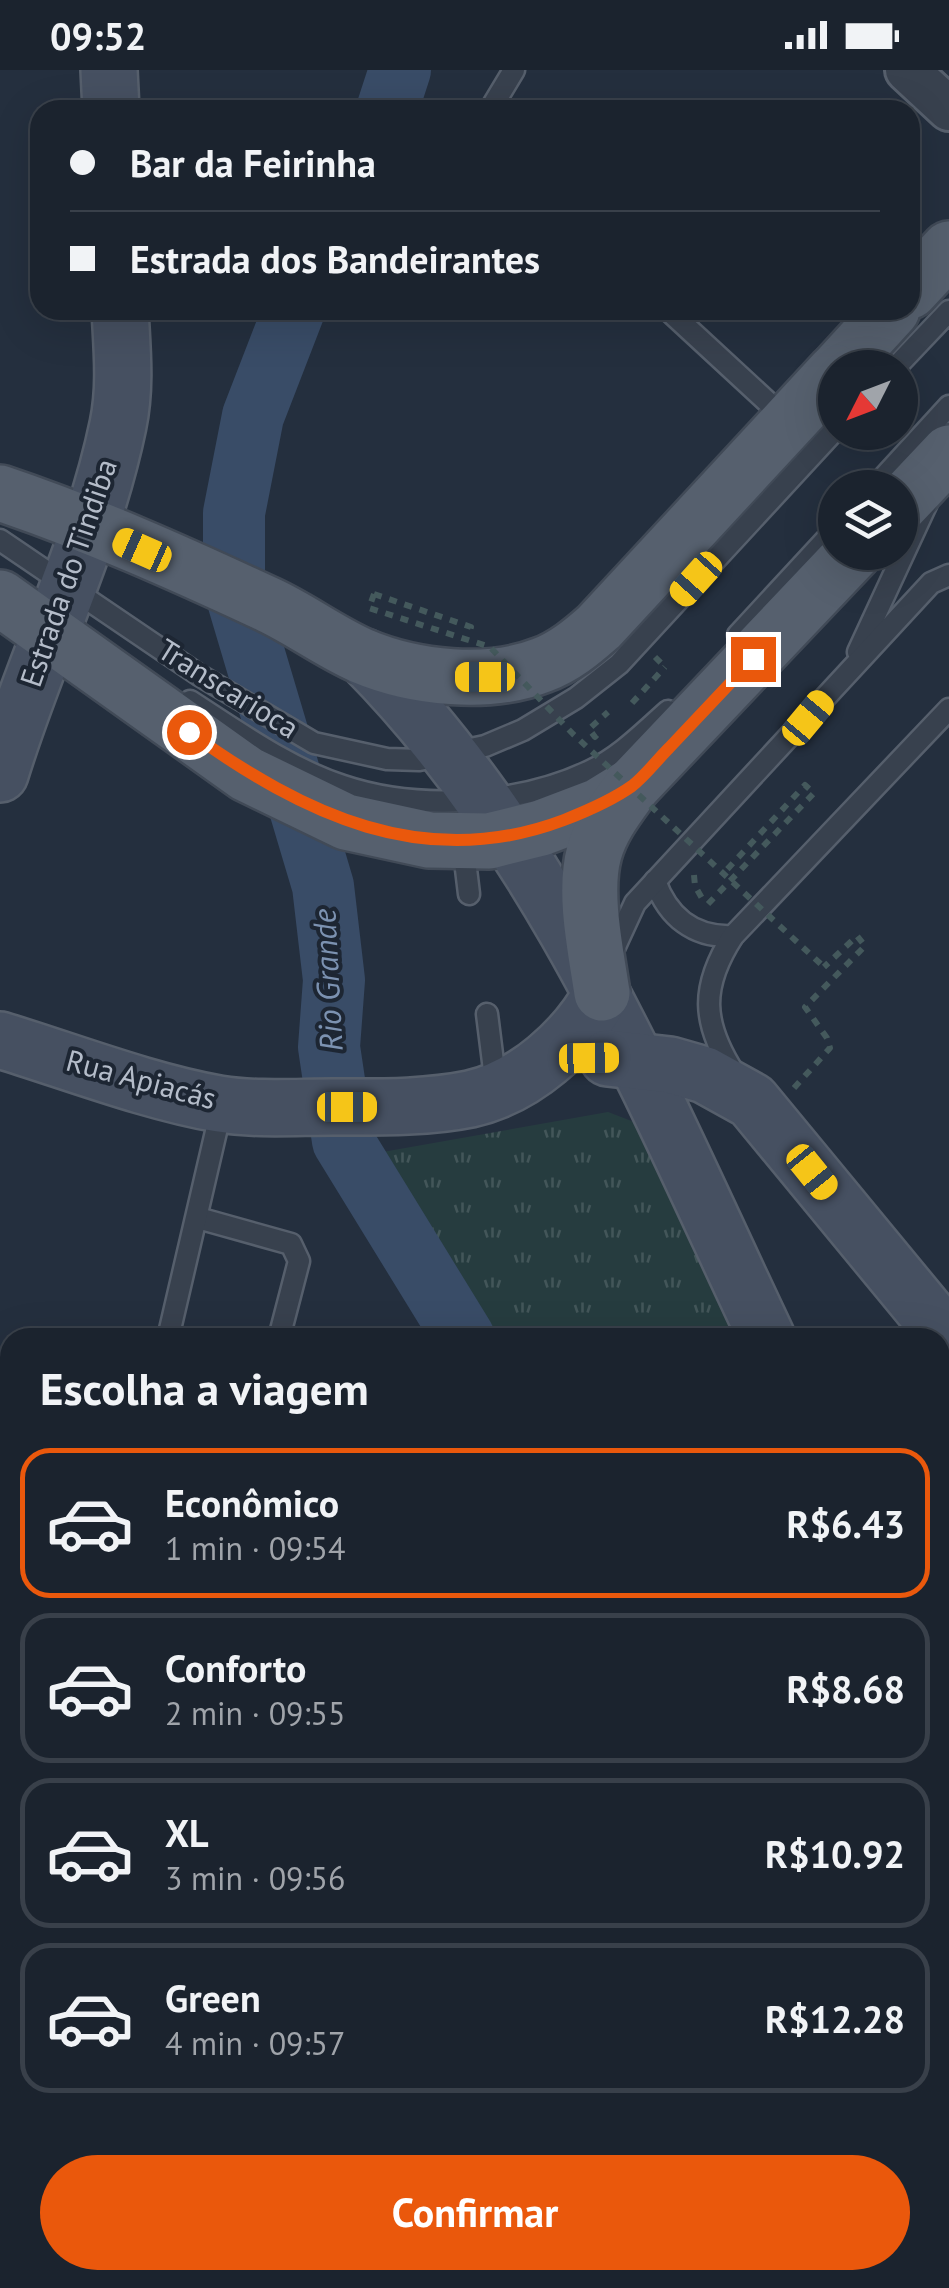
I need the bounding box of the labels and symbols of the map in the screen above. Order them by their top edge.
north arrow [818,350,918,450]
street label: Estrada do Tindiba [10,453,125,692]
car [108,524,176,576]
car [665,547,727,611]
street label: Transcarioca [151,629,306,746]
route end [731,637,776,682]
car [455,662,515,692]
car [777,685,839,751]
route start [167,710,212,755]
water label: Rio Grande [302,907,352,1052]
street label: Rua Apiacás [62,1040,221,1117]
car [559,1042,619,1074]
car [317,1092,377,1122]
car [781,1139,843,1205]

